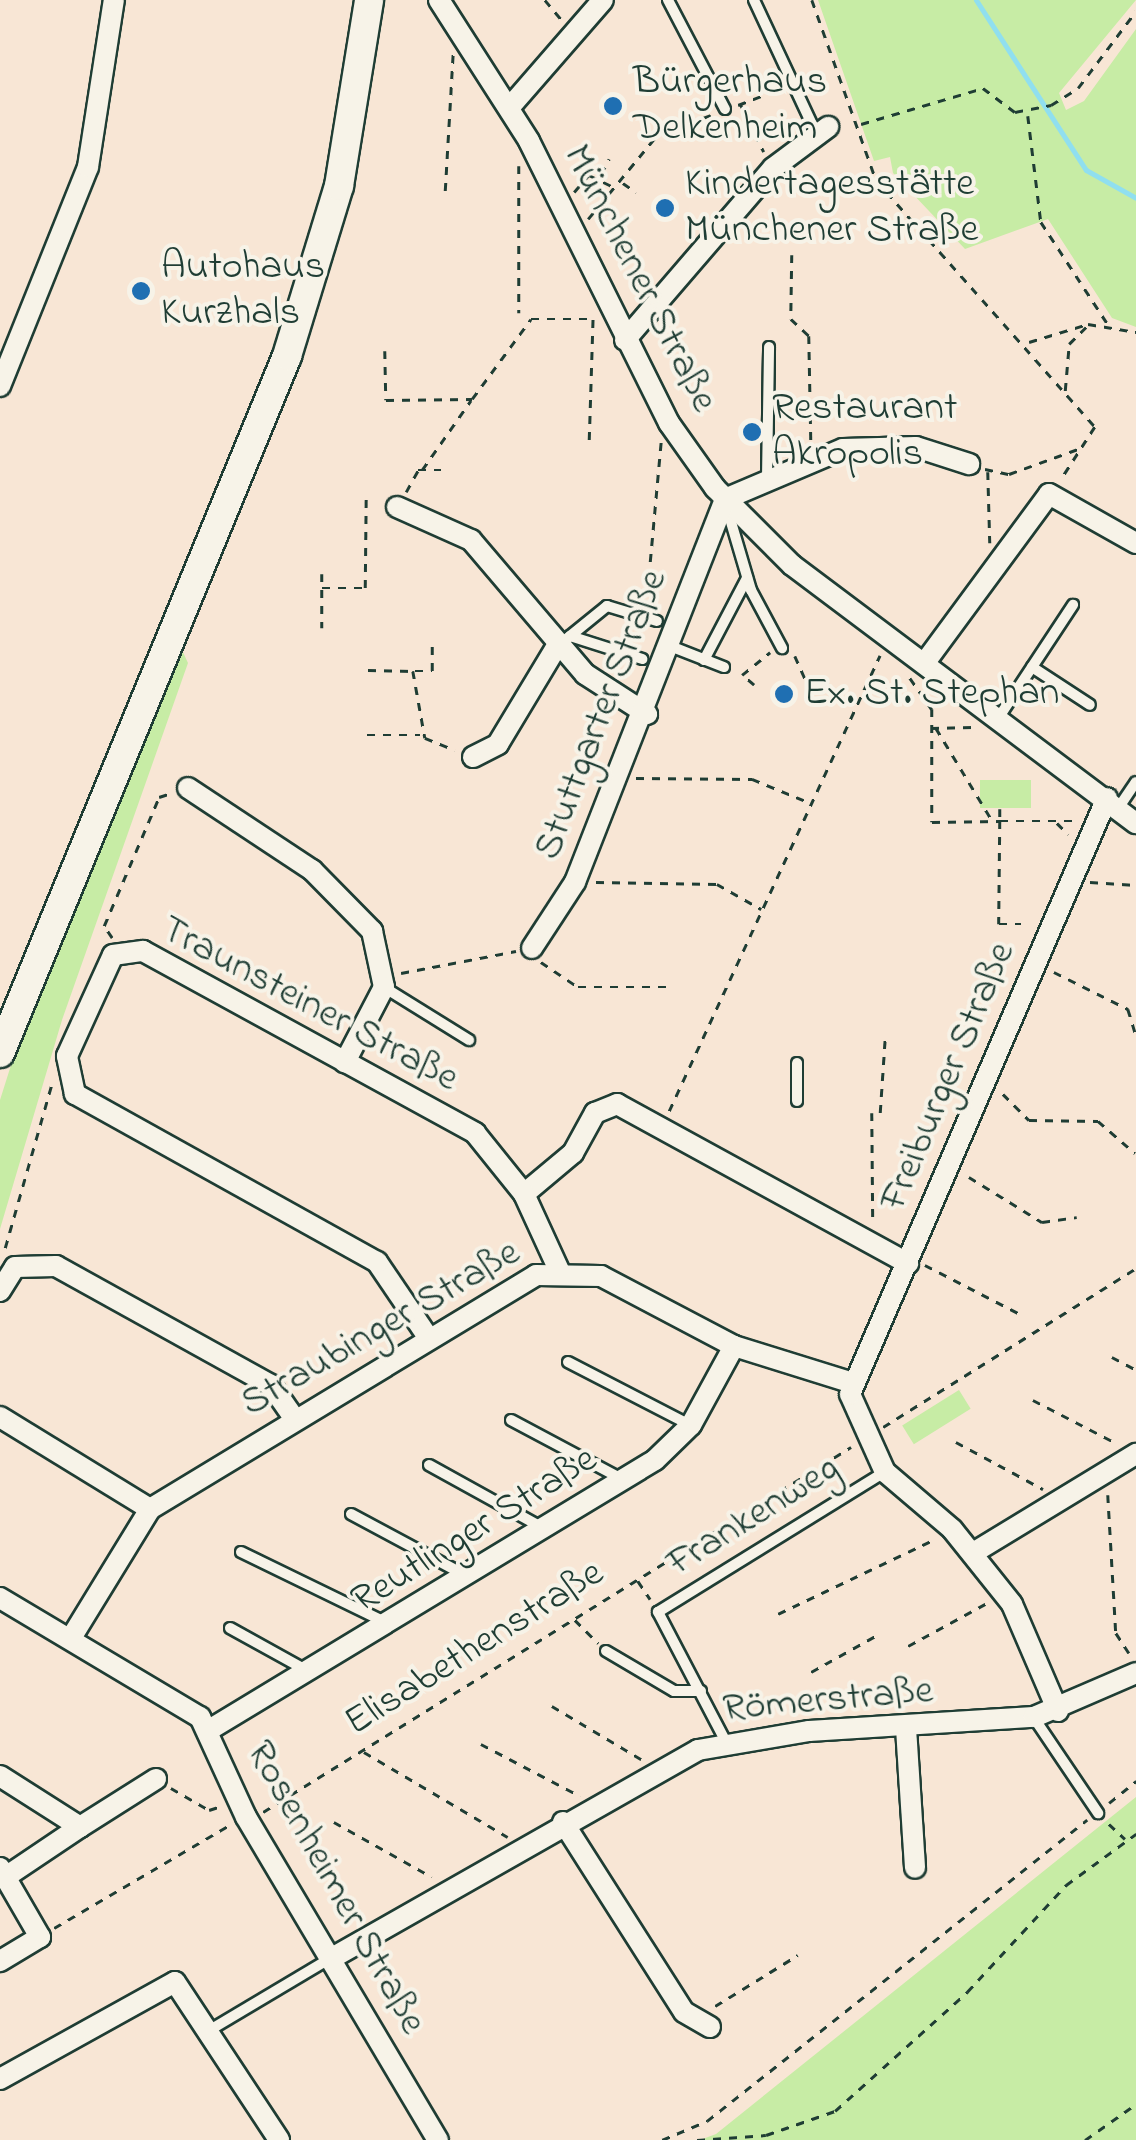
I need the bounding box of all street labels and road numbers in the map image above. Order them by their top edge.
street label: Münchener Straße [551,137,727,421]
street label: Stuttgarter Straße [525,563,679,867]
street label: Traunsteiner Straße [152,906,466,1104]
street label: Freiburger Straße [871,936,1027,1218]
street label: Straubinger Straße [233,1230,529,1428]
street label: Reutlinger Straße [343,1436,607,1626]
street label: Frankenweg [659,1445,849,1589]
street label: Elisabethenstraße [337,1550,613,1748]
street label: Römerstraße [721,1668,935,1734]
street label: Rosenheimer Straße [234,1733,436,2043]

